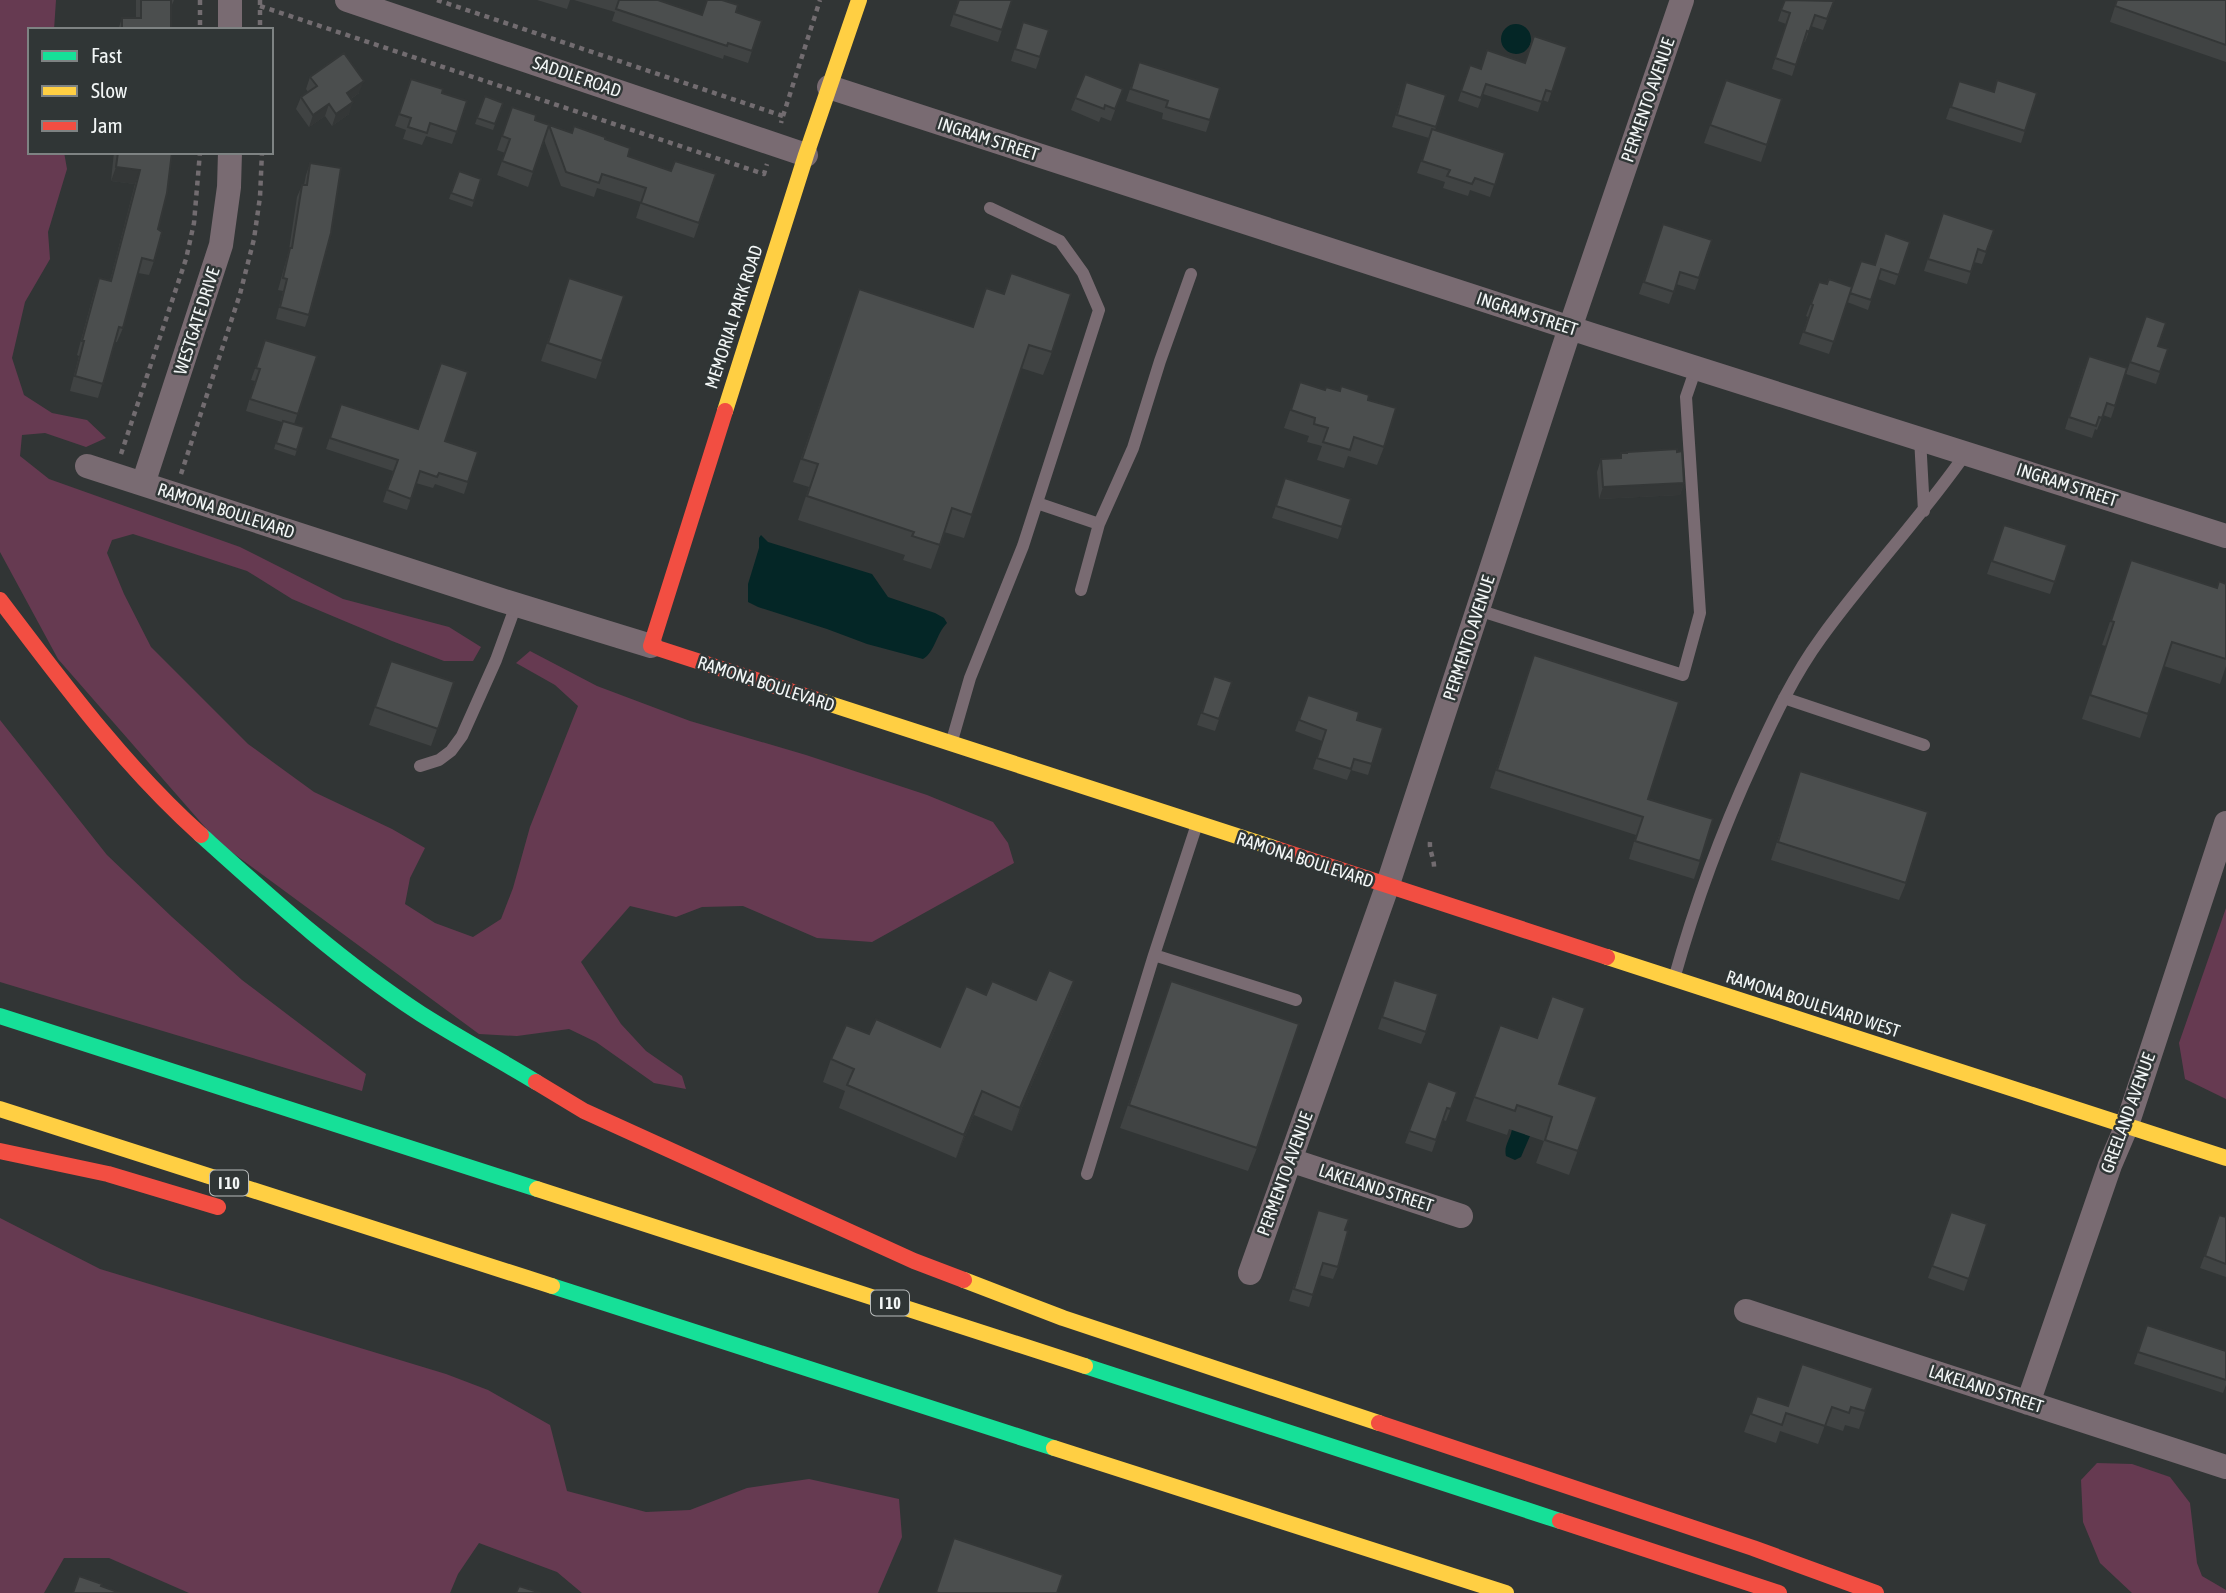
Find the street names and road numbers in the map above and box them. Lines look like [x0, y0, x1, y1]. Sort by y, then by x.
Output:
street label: PERMENTO AVENUE [1616, 35, 1679, 165]
street label: SADDLE ROAD [530, 52, 624, 101]
street label: INGRAM STREET [935, 112, 1041, 165]
street label: MEMORIAL PARK ROAD [700, 242, 767, 391]
street label: WESTGATE DRIVE [169, 264, 224, 377]
street label: INGRAM STREET [1474, 287, 1580, 340]
street label: INGRAM STREET [2014, 458, 2120, 511]
street label: RAMONA BOULEVARD [155, 478, 297, 543]
street label: PERMENTO AVENUE [1438, 572, 1499, 703]
street label: RAMONA BOULEVARD [695, 651, 837, 716]
street label: RAMONA BOULEVARD [1234, 827, 1376, 892]
street label: RAMONA BOULEVARD WEST [1724, 965, 1903, 1042]
street label: GREELAND AVENUE [2096, 1049, 2159, 1176]
street label: PERMENTO AVENUE [1252, 1109, 1317, 1239]
street label: LAKELAND STREET [1316, 1159, 1436, 1216]
road number: I 10 [210, 1170, 248, 1196]
road number: I 10 [871, 1290, 909, 1316]
street label: LAKELAND STREET [1926, 1360, 2046, 1417]

